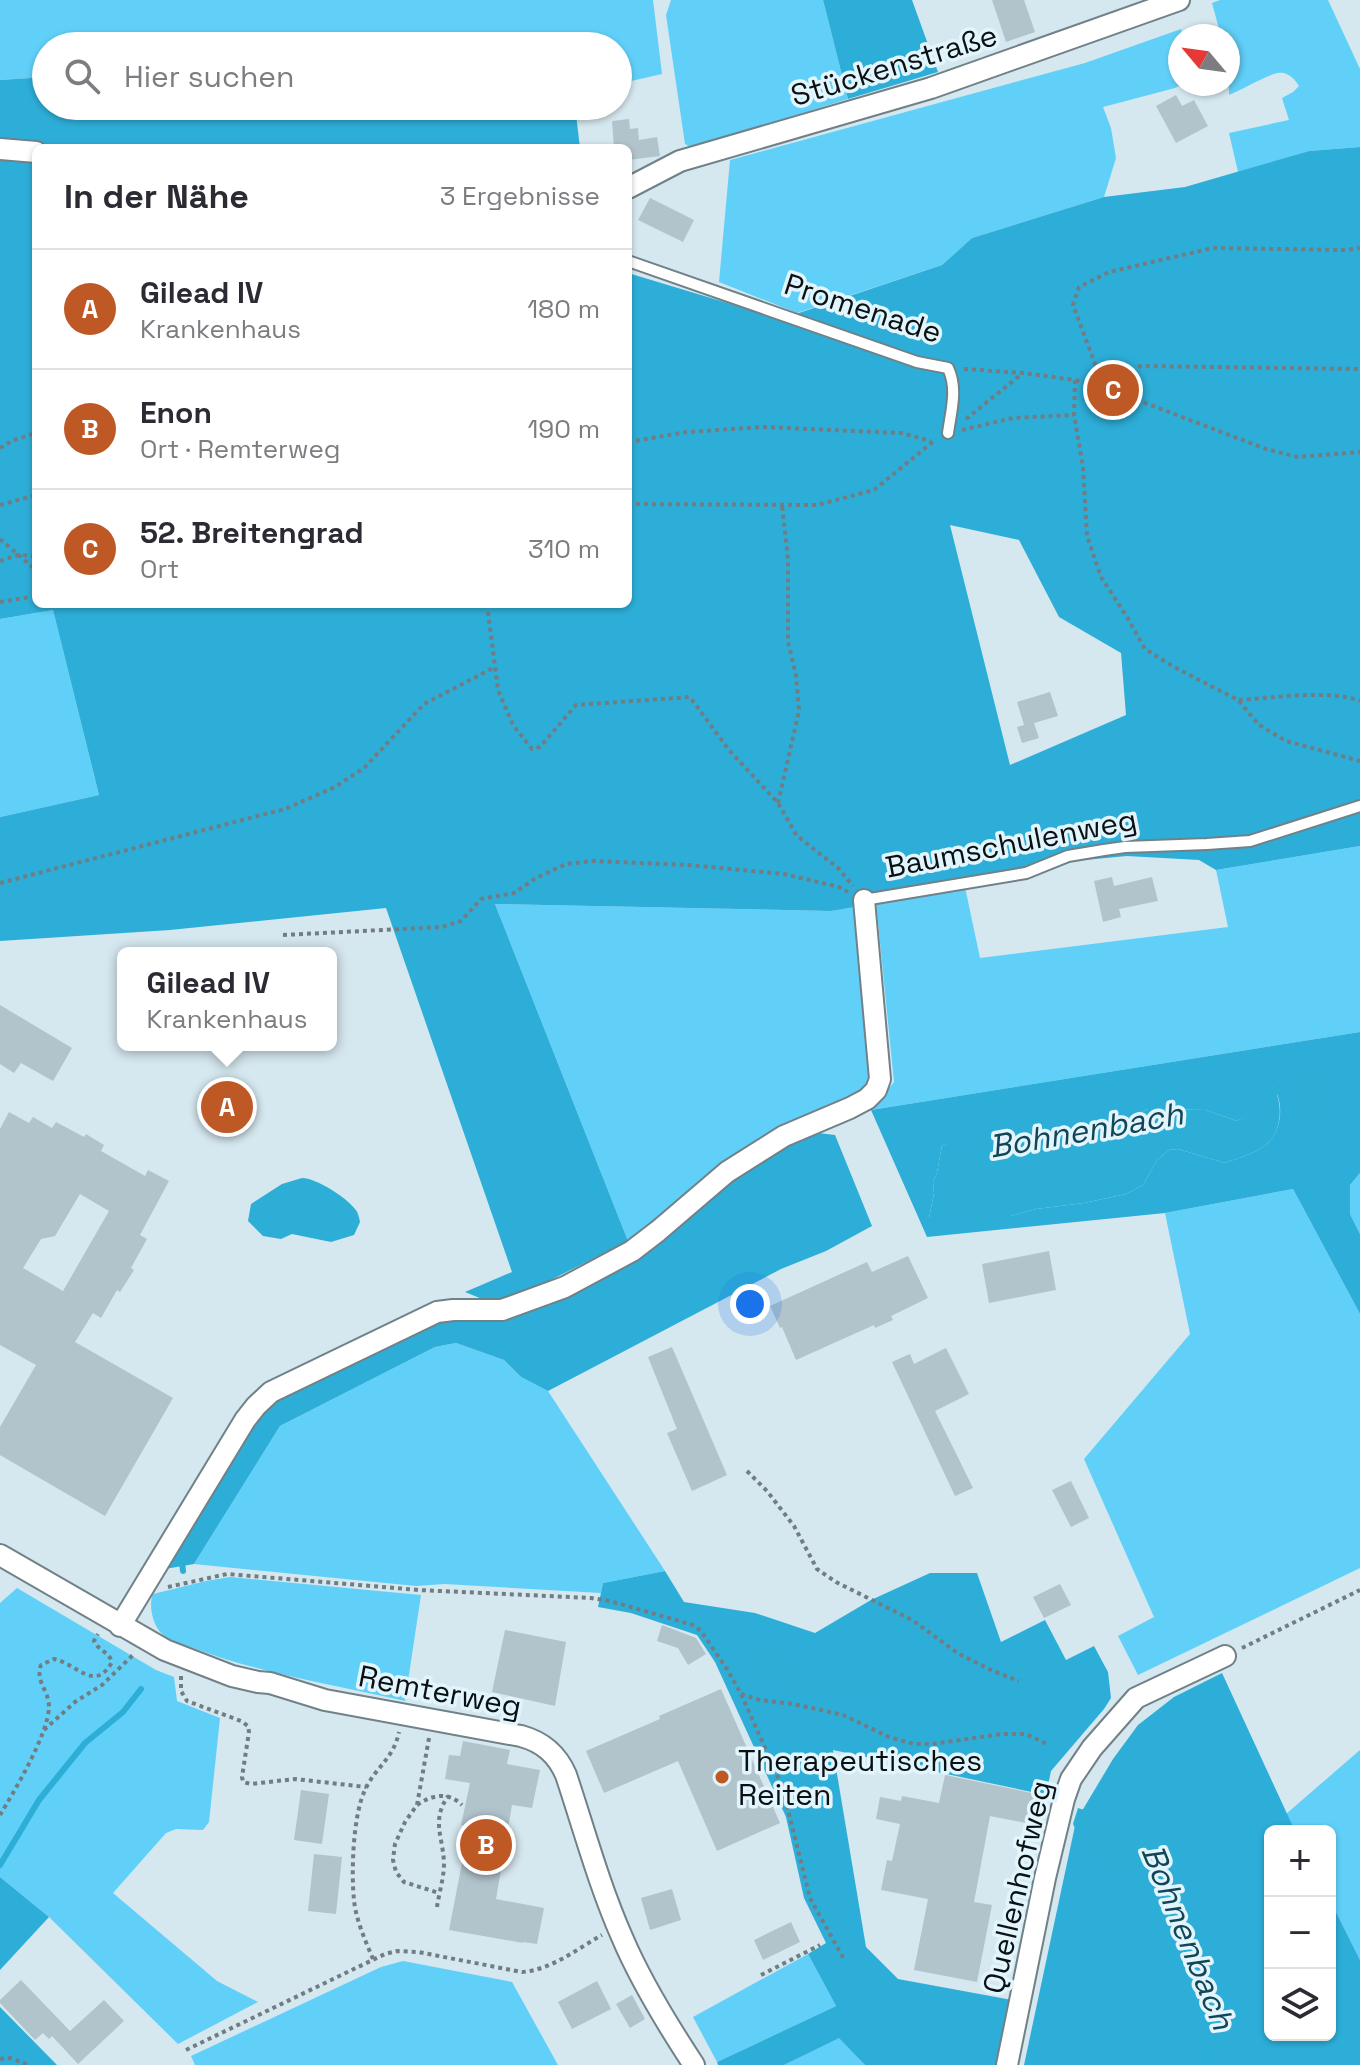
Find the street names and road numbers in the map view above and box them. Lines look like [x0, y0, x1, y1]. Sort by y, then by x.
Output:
street label: Stückenstraße [786, 15, 1002, 115]
street label: Promenade [779, 264, 947, 352]
street label: Baumschulenweg [882, 800, 1140, 886]
street label: Remterweg [355, 1656, 525, 1726]
street label: Quellenhofweg [974, 1777, 1060, 1997]

